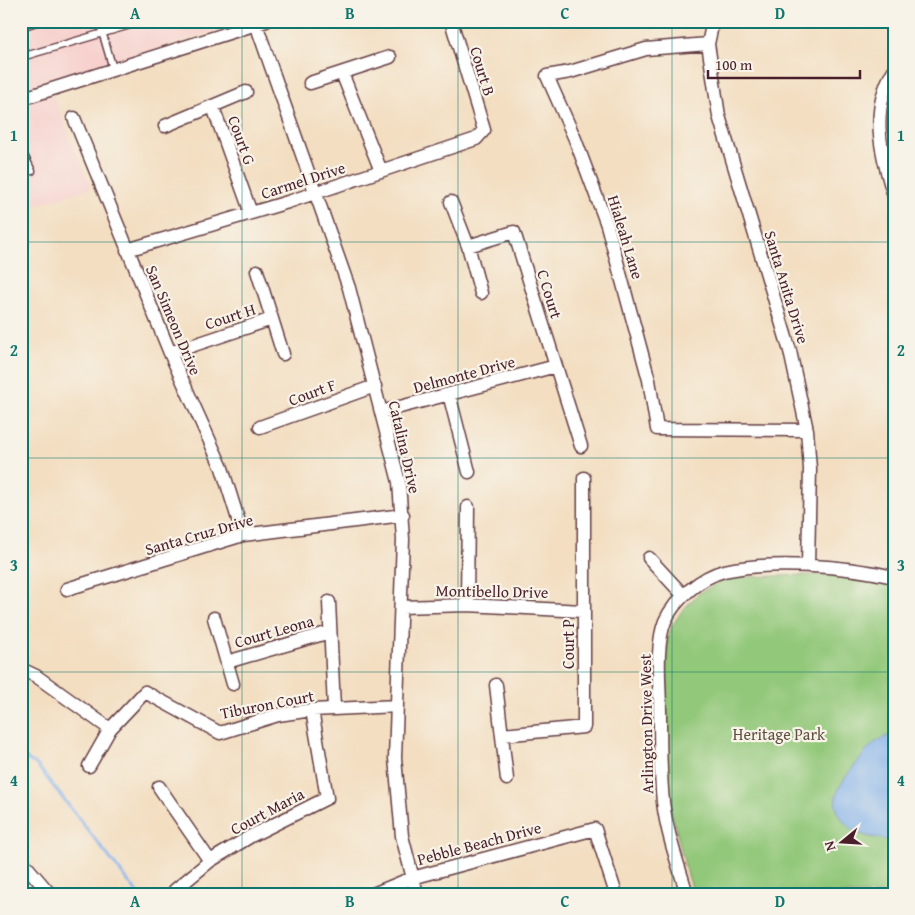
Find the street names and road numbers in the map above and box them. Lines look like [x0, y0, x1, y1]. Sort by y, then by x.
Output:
street label: Court B [464, 43, 502, 99]
street label: Court G [222, 112, 262, 168]
street label: Carmel Drive [258, 155, 348, 205]
street label: Hialeah Lane [602, 192, 650, 282]
street label: Santa Anita Drive [758, 228, 816, 346]
street label: San Simeon Drive [140, 261, 208, 379]
street label: C Court [531, 267, 569, 322]
street label: Court H [202, 296, 259, 335]
street label: Delmonte Drive [410, 349, 518, 399]
street label: Court F [285, 372, 339, 412]
street label: Catalina Drive [383, 398, 427, 496]
street label: Santa Cruz Drive [142, 507, 256, 561]
street label: Montibello Drive [435, 578, 549, 604]
street label: Court Leona [232, 608, 317, 654]
street label: Court P [556, 619, 580, 669]
street label: Arlington Drive West [633, 653, 659, 794]
street label: Tiburon Court [218, 683, 316, 725]
street label: Court Maria [226, 781, 309, 841]
street label: Pebble Beach Drive [414, 815, 544, 871]

